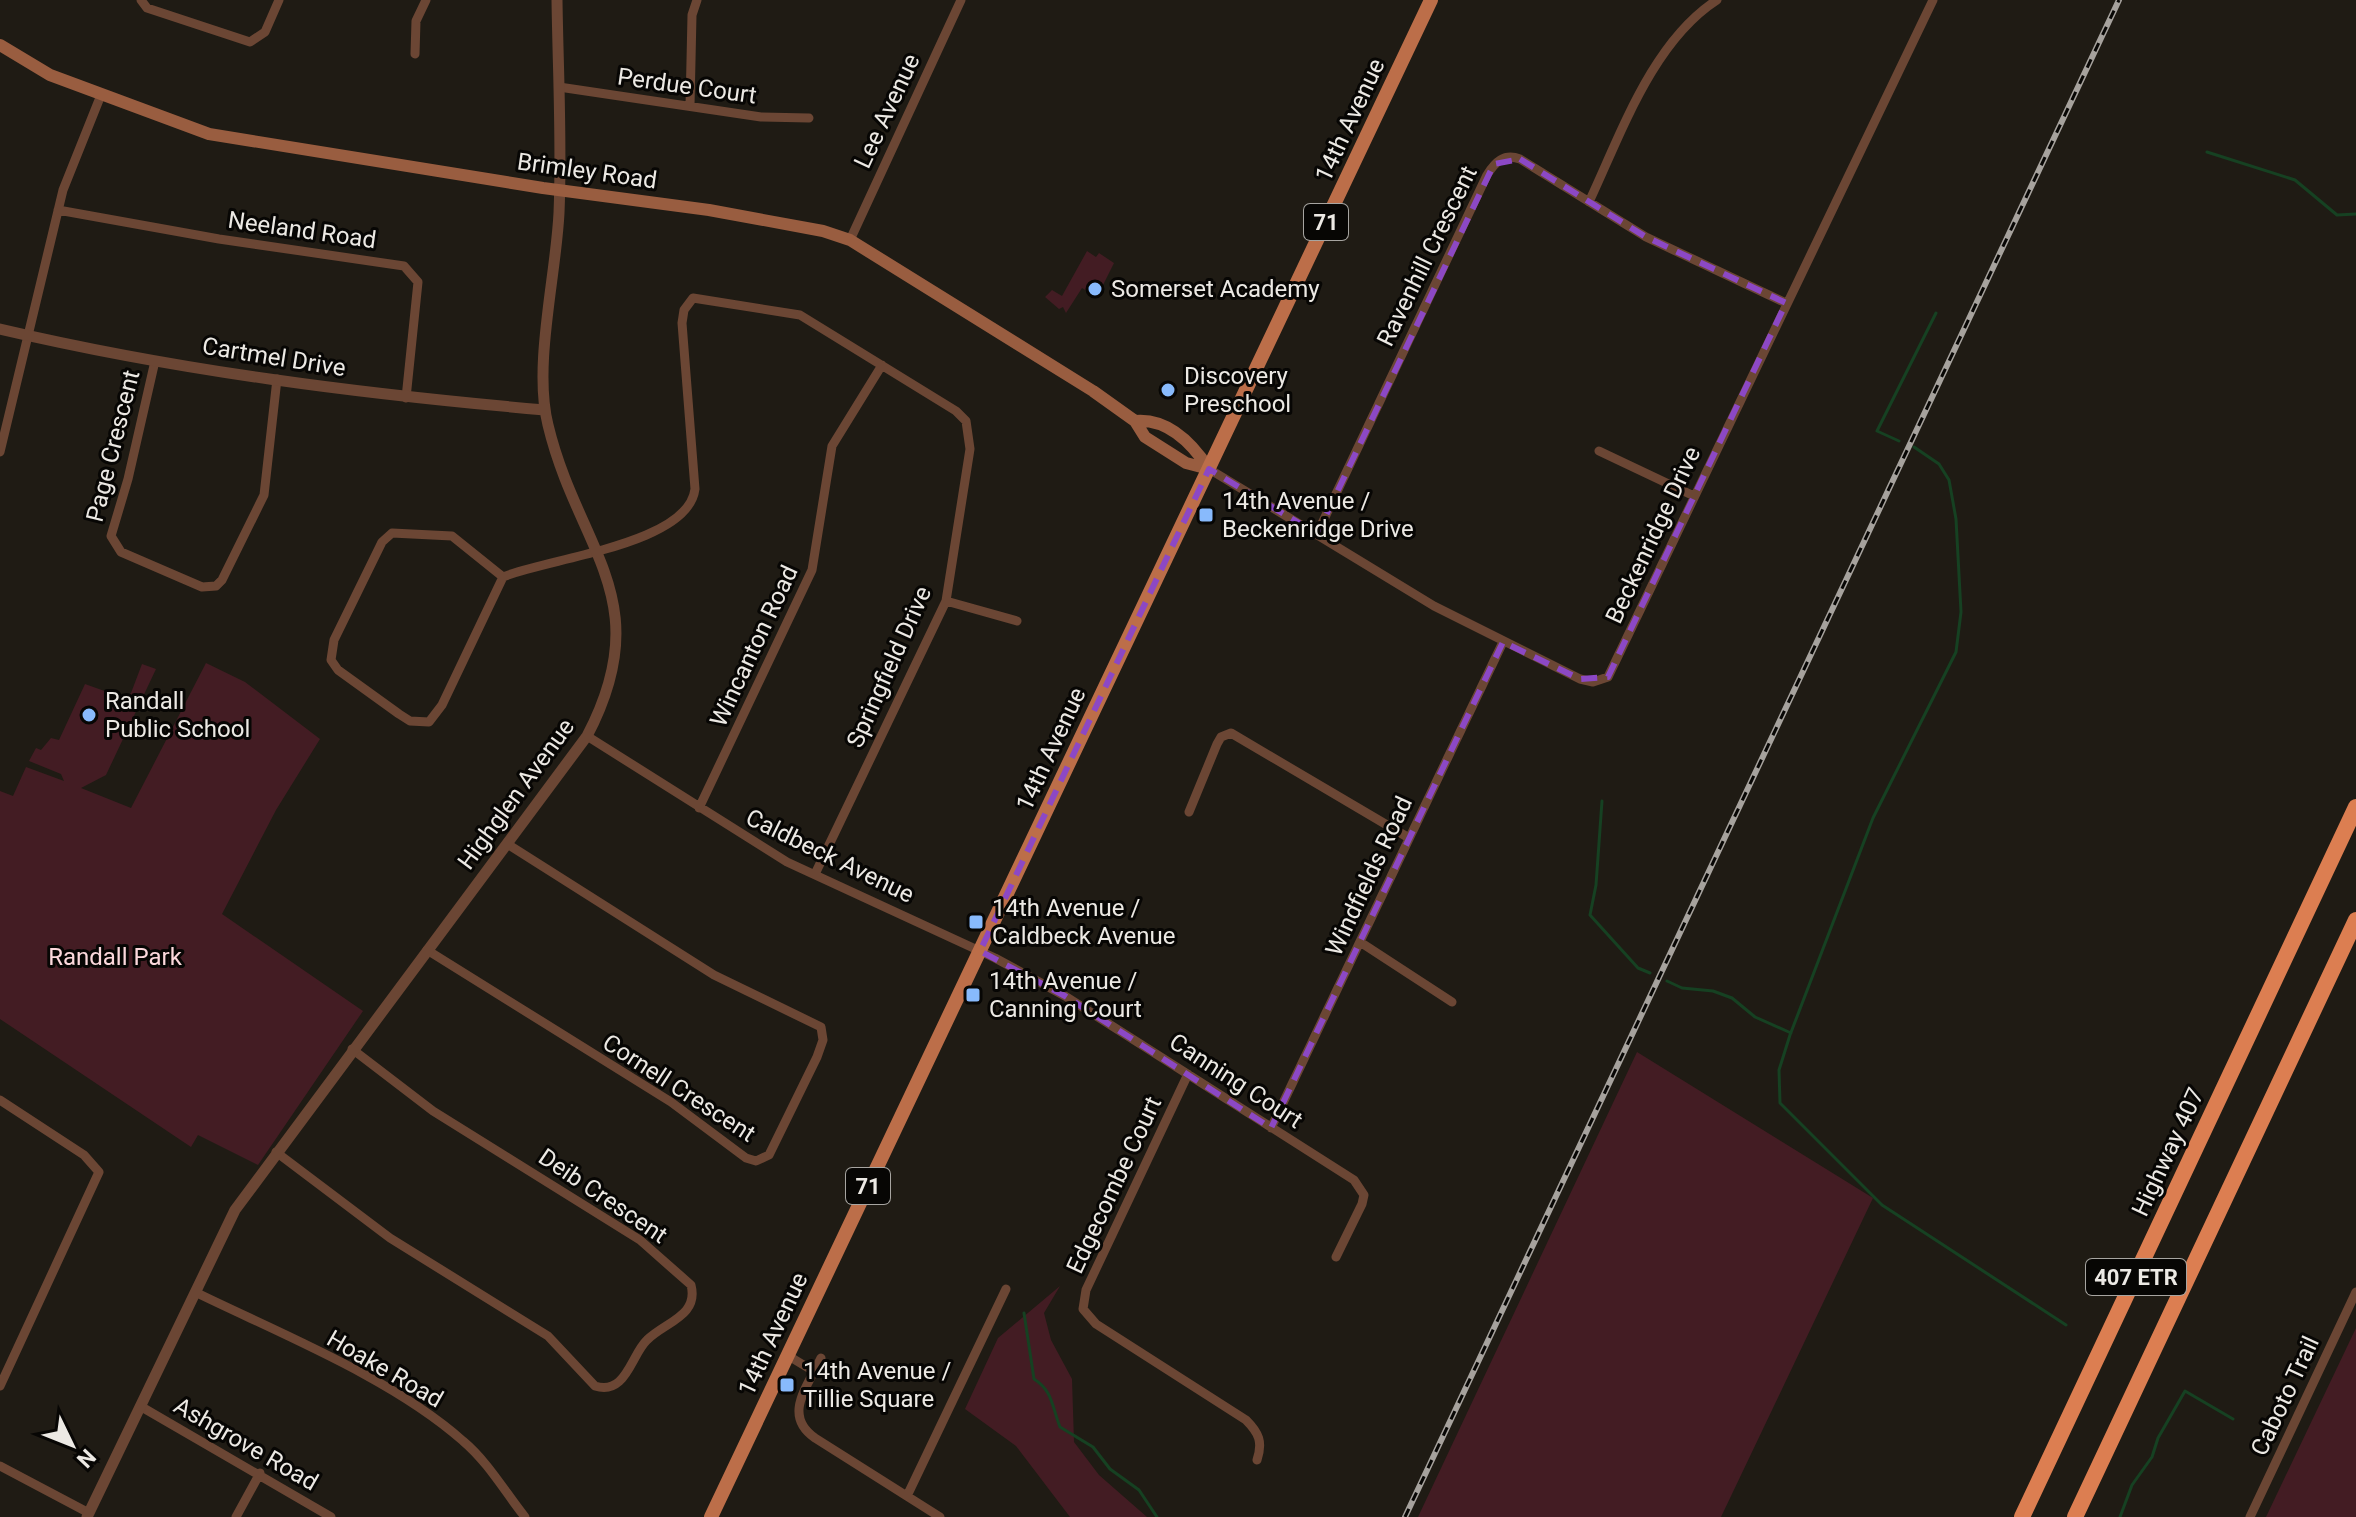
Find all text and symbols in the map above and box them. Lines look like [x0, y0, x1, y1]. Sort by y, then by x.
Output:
street label: Lee Avenue [848, 49, 926, 173]
street label: 14th Avenue [1309, 54, 1391, 186]
street label: Perdue Court [616, 62, 758, 110]
street label: Brimley Road [515, 147, 659, 195]
street label: Ravenhill Crescent [1371, 161, 1483, 351]
road number: 71 [1304, 204, 1348, 240]
street label: Neeland Road [226, 206, 378, 254]
place label: Somerset Academy [1111, 275, 1320, 303]
marker: Somerset Academy [1086, 280, 1104, 298]
street label: Cartmel Drive [200, 332, 348, 382]
place label: Discovery Preschool [1184, 362, 1291, 418]
street label: Page Crescent [81, 367, 145, 525]
marker: Discovery Preschool [1159, 381, 1177, 399]
street label: Beckenridge Drive [1600, 442, 1706, 628]
place label: 14th Avenue / Beckenridge Drive [1222, 487, 1414, 543]
marker: 14th Avenue / Beckenridge Drive [1197, 506, 1215, 524]
street label: Wincanton Road [704, 561, 804, 731]
street label: Springfield Drive [841, 582, 937, 752]
street label: 14th Avenue [1010, 683, 1092, 815]
place label: Randall Public School [105, 687, 250, 743]
marker: Randall Public School [80, 706, 98, 724]
street label: Highglen Avenue [452, 713, 580, 875]
street label: Windfields Road [1320, 792, 1418, 960]
street label: Caldbeck Avenue [741, 803, 919, 909]
place label: 14th Avenue / Caldbeck Avenue [992, 894, 1175, 950]
marker: 14th Avenue / Caldbeck Avenue [967, 913, 985, 931]
park label: Randall Park [48, 943, 183, 971]
place label: 14th Avenue / Canning Court [989, 967, 1142, 1023]
marker: 14th Avenue / Canning Court [964, 986, 982, 1004]
street label: Cornell Crescent [598, 1028, 761, 1148]
street label: Canning Court [1164, 1028, 1308, 1134]
street label: Highway 407 [2126, 1083, 2210, 1221]
street label: Edgecombe Court [1061, 1092, 1167, 1278]
street label: Deib Crescent [533, 1143, 673, 1249]
road number: 71 [846, 1168, 890, 1204]
road number: 407 ETR [2086, 1259, 2186, 1295]
street label: 14th Avenue [732, 1268, 814, 1400]
street label: Hoake Road [322, 1324, 448, 1414]
street label: Caboto Trail [2245, 1332, 2325, 1460]
place label: 14th Avenue / Tillie Square [803, 1357, 951, 1413]
marker: 14th Avenue / Tillie Square [778, 1376, 796, 1394]
street label: Ashgrove Road [169, 1392, 323, 1496]
north arrow [32, 1405, 112, 1485]
text: N [72, 1444, 101, 1473]

